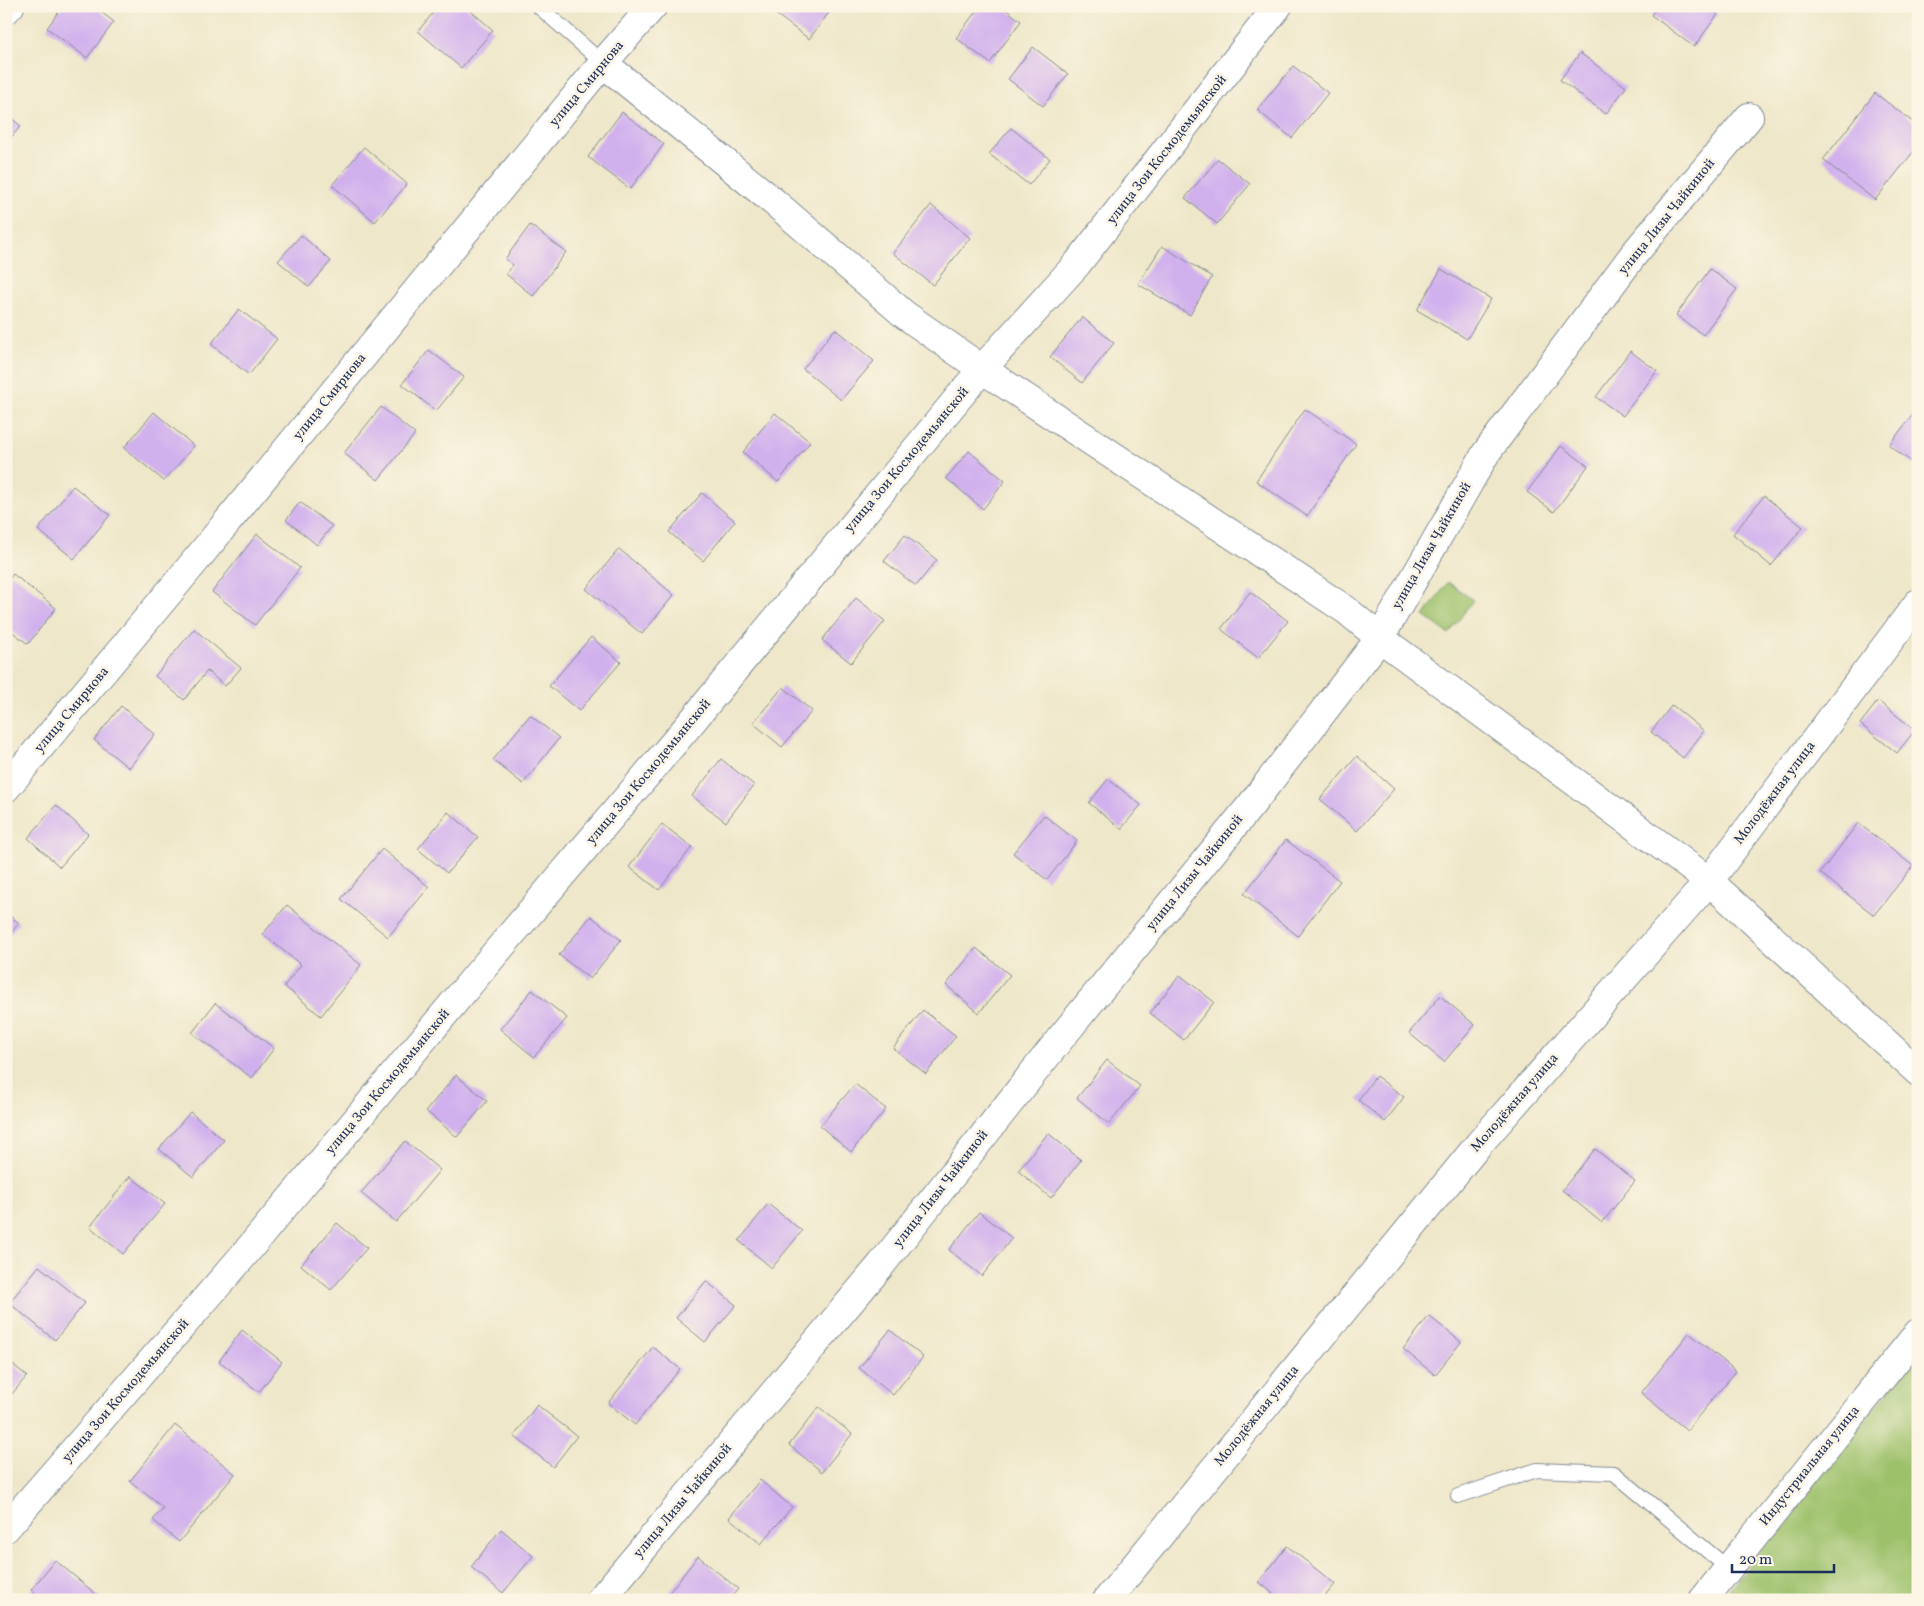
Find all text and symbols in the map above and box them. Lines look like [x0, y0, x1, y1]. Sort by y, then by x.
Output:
street label: улица Смирнова [545, 37, 629, 131]
street label: улица Зои Космодемьянской [1103, 71, 1232, 229]
street label: улица Лизы Чайкиной [1614, 155, 1720, 279]
street label: улица Смирнова [289, 349, 371, 445]
street label: улица Зои Космодемьянской [840, 383, 974, 537]
street label: улица Лизы Чайкиной [1388, 478, 1477, 613]
street label: улица Смирнова [30, 663, 114, 757]
street label: улица Зои Космодемьянской [582, 695, 716, 849]
street label: Молодёжная улица [1730, 737, 1820, 849]
street label: улица Лизы Чайкиной [1142, 811, 1248, 935]
street label: улица Зои Космодемьянской [321, 1005, 455, 1159]
street label: Молодёжная улица [1467, 1050, 1563, 1156]
street label: улица Лизы Чайкиной [889, 1126, 993, 1252]
street label: улица Зои Космодемьянской [58, 1315, 194, 1467]
street label: Молодёжная улица [1210, 1361, 1304, 1471]
street label: Индустриальная улица [1756, 1402, 1865, 1530]
street label: улица Лизы Чайкиной [629, 1439, 737, 1562]
scale bar [1732, 1541, 1834, 1573]
text: 20 m [1739, 1550, 1772, 1571]

